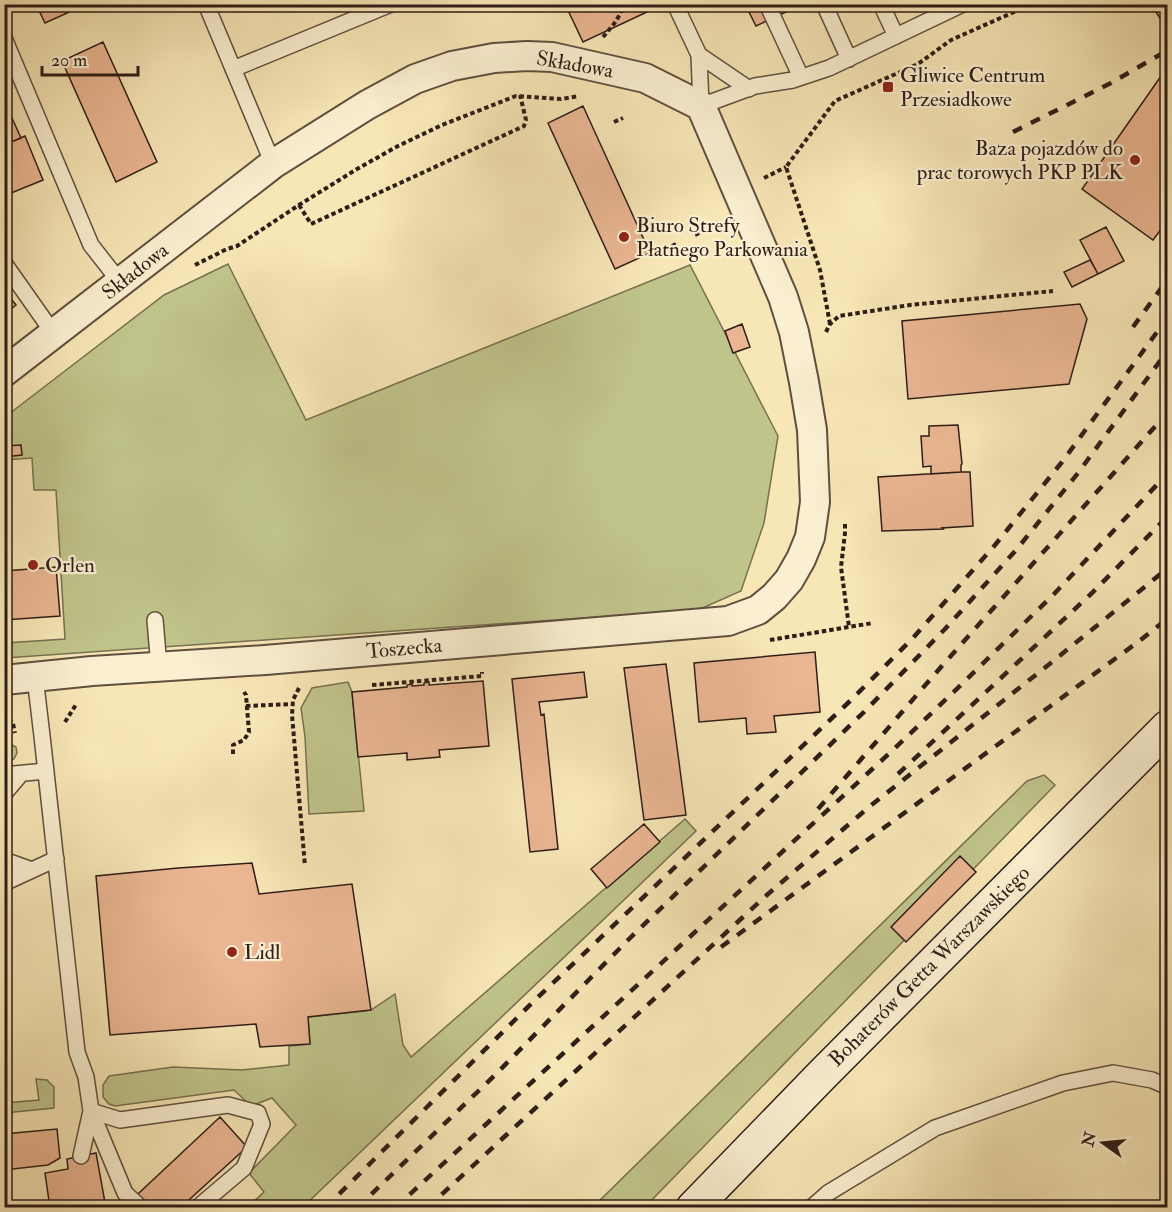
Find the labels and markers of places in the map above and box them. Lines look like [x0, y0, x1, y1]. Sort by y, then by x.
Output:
place label: Gliwice Centrum Przesiadkowe [900, 62, 1045, 113]
marker: Gliwice Centrum Przesiadkowe [881, 80, 895, 94]
place label: Baza pojazdów do prac torowych PKP PLK [916, 135, 1123, 186]
marker: Baza pojazdów do prac torowych PKP PLK [1128, 153, 1142, 167]
place label: Biuro Strefy Płatnego Parkowania [636, 212, 808, 263]
marker: Biuro Strefy Płatnego Parkowania [617, 230, 631, 244]
place label: Orlen [45, 552, 95, 579]
marker: Orlen [26, 558, 40, 572]
place label: Lidl [244, 939, 281, 966]
marker: Lidl [225, 945, 239, 959]

